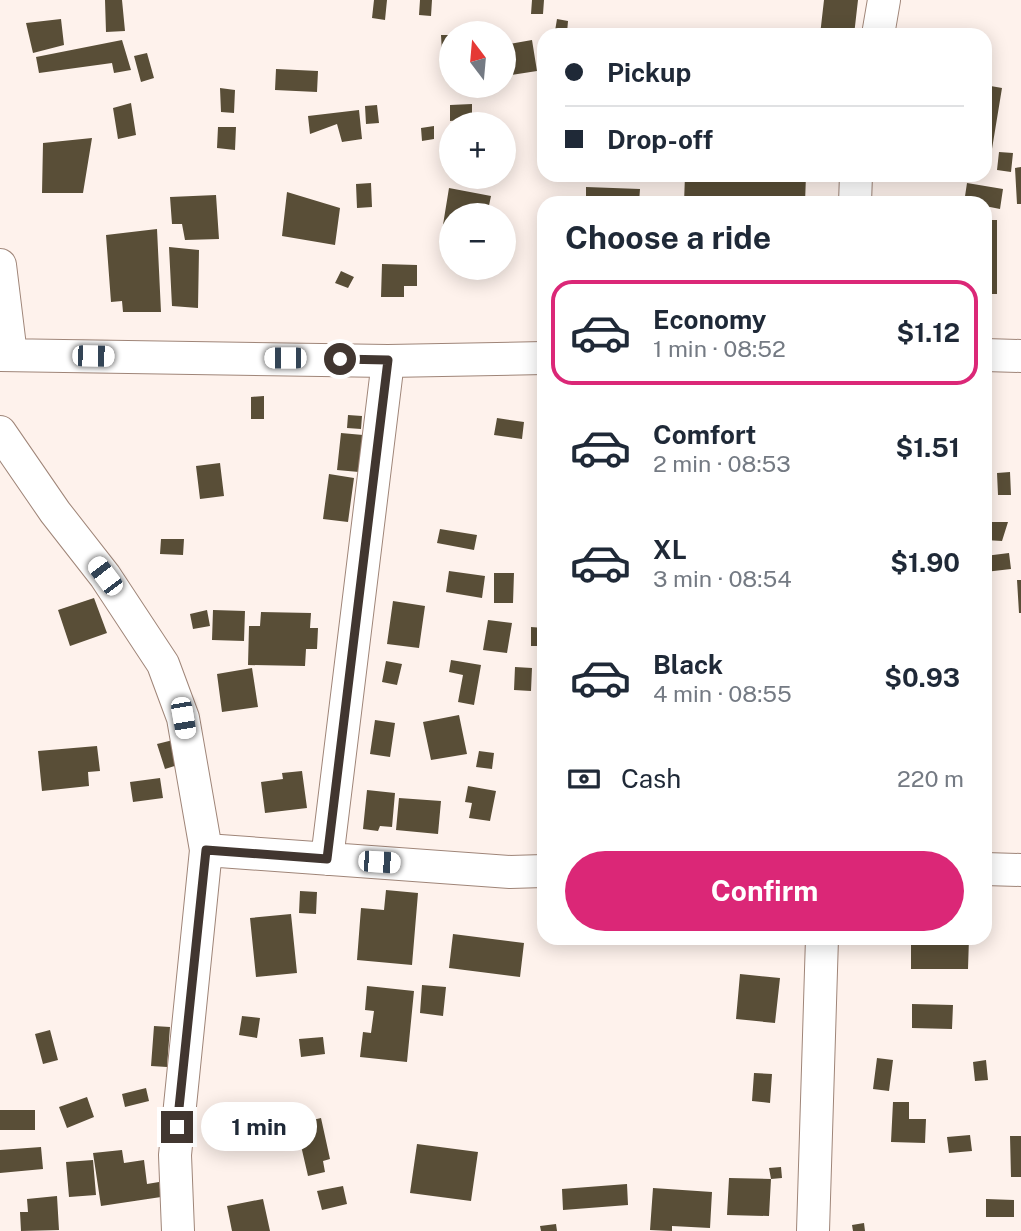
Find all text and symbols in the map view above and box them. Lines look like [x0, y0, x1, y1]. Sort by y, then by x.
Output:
north arrow [439, 21, 516, 98]
map controls [439, 21, 516, 280]
text: Pickup [607, 57, 691, 88]
button: + [439, 112, 516, 189]
text: Drop-off [607, 124, 713, 155]
button: − [439, 203, 516, 280]
text: Choose a ride [565, 219, 771, 256]
icon: car [569, 301, 632, 364]
text: Economy [653, 304, 766, 335]
text: $1.12 [897, 317, 960, 348]
text: 1 min · 08:52 [653, 335, 786, 362]
route start [324, 343, 356, 375]
car [72, 345, 115, 367]
car [265, 348, 307, 369]
icon: car [569, 416, 632, 479]
text: Comfort [653, 419, 756, 450]
text: $1.51 [895, 432, 960, 463]
text: 2 min · 08:53 [653, 450, 791, 477]
icon: car [569, 531, 632, 594]
text: XL [653, 534, 687, 565]
text: $1.90 [890, 547, 960, 578]
car [84, 553, 127, 599]
text: 3 min · 08:54 [653, 565, 792, 592]
icon: car [569, 646, 632, 709]
text: Black [653, 649, 723, 680]
text: $0.93 [884, 662, 960, 693]
text: 4 min · 08:55 [653, 680, 792, 707]
car [170, 695, 197, 741]
icon: cash [565, 760, 603, 798]
text: Cash [621, 763, 681, 794]
text: 220 m [897, 765, 964, 792]
car [358, 850, 401, 874]
button: Confirm [565, 851, 964, 931]
callout: 1 min [202, 1102, 317, 1152]
route end [161, 1111, 193, 1143]
text: 1 min [231, 1113, 287, 1140]

